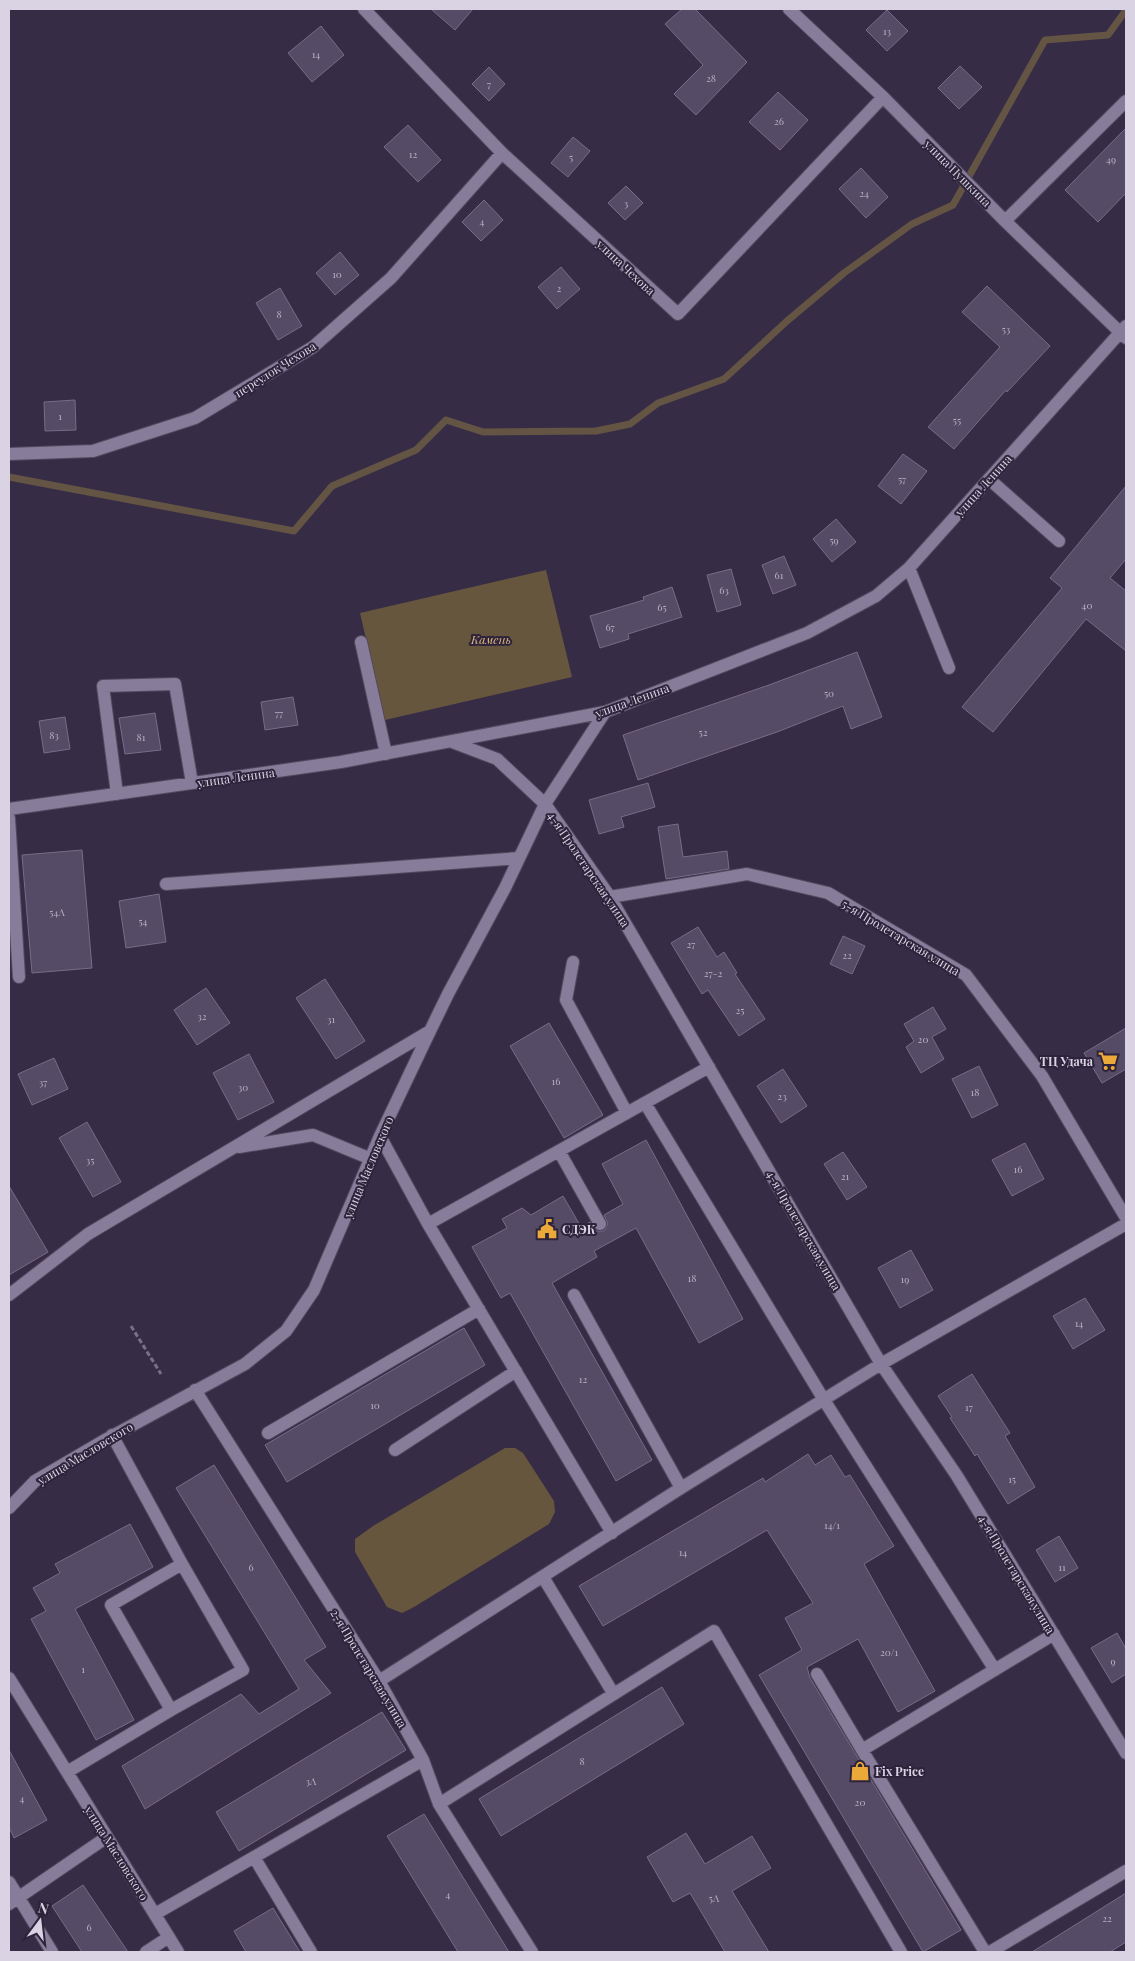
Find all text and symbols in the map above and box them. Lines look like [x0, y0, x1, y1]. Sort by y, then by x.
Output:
house number: 13 [883, 24, 892, 38]
house number: 14 [312, 47, 320, 61]
house number: 28 [706, 71, 716, 85]
house number: 7 [487, 77, 491, 91]
house number: 26 [774, 114, 784, 128]
street label: улица Пушкина [920, 135, 995, 210]
house number: 12 [409, 147, 417, 161]
house number: 5 [569, 150, 573, 164]
house number: 49 [1106, 152, 1116, 166]
house number: 24 [859, 186, 869, 200]
house number: 3 [624, 196, 629, 210]
house number: 4 [480, 214, 485, 228]
street label: улица Чехова [593, 235, 659, 298]
house number: 10 [332, 267, 342, 281]
house number: 2 [557, 281, 562, 295]
house number: 8 [276, 307, 282, 321]
house number: 53 [1002, 322, 1011, 336]
street label: переулок Чехова [231, 338, 319, 400]
house number: 1 [58, 409, 62, 423]
house number: 55 [953, 413, 961, 427]
street label: улица Ленина [950, 451, 1015, 520]
house number: 57 [898, 472, 906, 486]
house number: 59 [829, 533, 839, 547]
house number: 61 [775, 568, 784, 582]
house number: 63 [719, 583, 729, 597]
house number: 40 [1082, 598, 1092, 612]
house number: 65 [657, 600, 667, 614]
house number: 67 [605, 620, 615, 634]
park label: Камень [470, 631, 511, 647]
street label: улица Ленина [592, 679, 671, 721]
house number: 50 [824, 686, 834, 700]
house number: 77 [275, 706, 283, 720]
house number: 52 [699, 725, 708, 739]
house number: 83 [49, 728, 59, 742]
house number: 81 [137, 730, 146, 744]
street label: улица Ленина [195, 764, 276, 790]
street label: 4-я Пролетарская улица [544, 808, 634, 930]
street label: 5-я Пролетарская улица [839, 895, 963, 979]
house number: 54А [49, 905, 65, 919]
house number: 54 [138, 914, 148, 928]
house number: 27 [687, 937, 695, 951]
house number: 22 [842, 948, 852, 962]
house number: 27-2 [704, 966, 722, 980]
house number: 25 [736, 1003, 744, 1017]
house number: 32 [197, 1009, 207, 1023]
house number: 31 [327, 1012, 335, 1026]
house number: 20 [918, 1032, 928, 1046]
supermarket icon: ТЦ Удача [1097, 1050, 1119, 1072]
place label: ТЦ Удача [1040, 1053, 1094, 1069]
house number: 16 [552, 1074, 560, 1088]
house number: 37 [39, 1075, 47, 1089]
house number: 30 [238, 1080, 248, 1094]
house number: 18 [971, 1085, 979, 1099]
house number: 23 [777, 1089, 787, 1103]
street label: улица Масловского [339, 1114, 397, 1221]
house number: 35 [86, 1153, 94, 1167]
house number: 16 [1014, 1162, 1022, 1176]
street label: 4-я Пролетарская улица [763, 1167, 845, 1293]
house number: 21 [841, 1169, 850, 1183]
public building icon: СДЭК [536, 1218, 558, 1240]
place label: СДЭК [562, 1221, 596, 1237]
house number: 18 [688, 1271, 696, 1285]
house number: 19 [901, 1272, 909, 1286]
house number: 14 [1075, 1316, 1083, 1330]
house number: 12 [579, 1372, 587, 1386]
house number: 10 [370, 1398, 380, 1412]
house number: 17 [965, 1400, 973, 1414]
street label: улица Масловского [34, 1418, 136, 1488]
house number: 15 [1008, 1472, 1016, 1486]
street label: 4-я Пролетарская улица [975, 1512, 1059, 1636]
house number: 14/1 [824, 1518, 840, 1532]
house number: 14 [679, 1545, 687, 1559]
house number: 6 [248, 1560, 254, 1574]
house number: 11 [1058, 1560, 1066, 1574]
street label: 2-я Пролетарская улица [327, 1606, 411, 1730]
house number: 20/1 [880, 1645, 898, 1659]
house number: 9 [1110, 1654, 1116, 1668]
house number: 1 [81, 1662, 85, 1676]
house number: 8 [579, 1754, 585, 1768]
shop icon: Fix Price [849, 1760, 871, 1782]
place label: Fix Price [875, 1763, 924, 1779]
house number: 3А [306, 1774, 317, 1788]
house number: 4 [20, 1791, 25, 1805]
house number: 20 [855, 1795, 865, 1809]
street label: улица Масловского [81, 1802, 153, 1904]
house number: 4 [446, 1887, 451, 1901]
house number: 5А [709, 1891, 720, 1905]
north arrow [15, 1896, 65, 1946]
text: N [36, 1897, 51, 1918]
house number: 22 [1102, 1911, 1112, 1925]
house number: 6 [86, 1920, 92, 1934]

